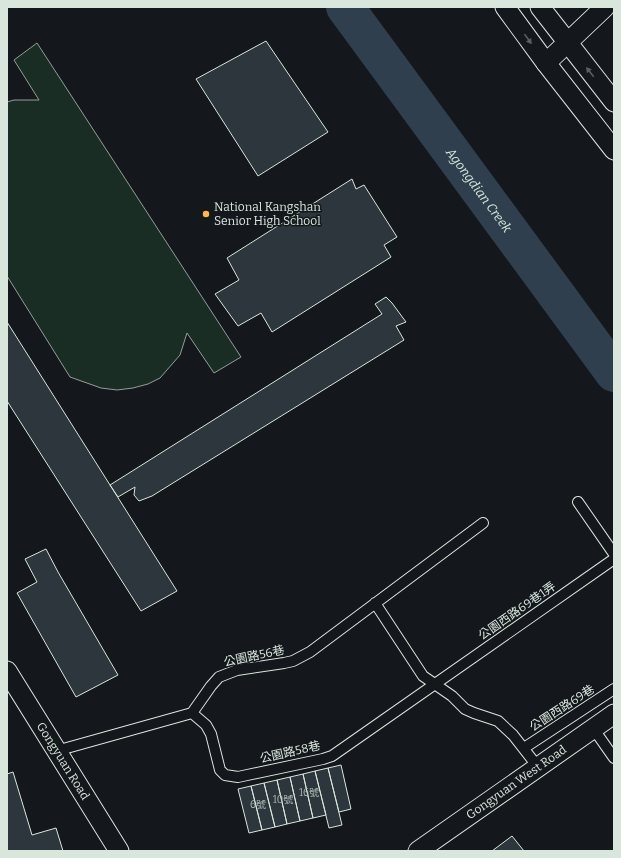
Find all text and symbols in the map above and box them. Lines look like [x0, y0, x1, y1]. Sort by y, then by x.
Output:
one-way arrow [524, 33, 532, 44]
one-way arrow [585, 66, 594, 77]
water label: Agongdian Creek [443, 144, 515, 236]
place label: National Kangshan Senior High School [214, 200, 321, 228]
marker: National Kangshan Senior High School [201, 209, 211, 219]
street label: 公園西路69巷1弄 [476, 579, 558, 643]
street label: 公園路56巷 [222, 643, 286, 669]
street label: 公園西路69巷 [527, 682, 597, 734]
street label: Gongyuan Road [34, 720, 92, 802]
street label: 公園路58巷 [258, 738, 322, 766]
street label: Gongyuan West Road [464, 742, 569, 822]
house number: 16號 [299, 787, 319, 799]
house number: 10號 [273, 794, 293, 806]
house number: 6號 [250, 799, 266, 811]

